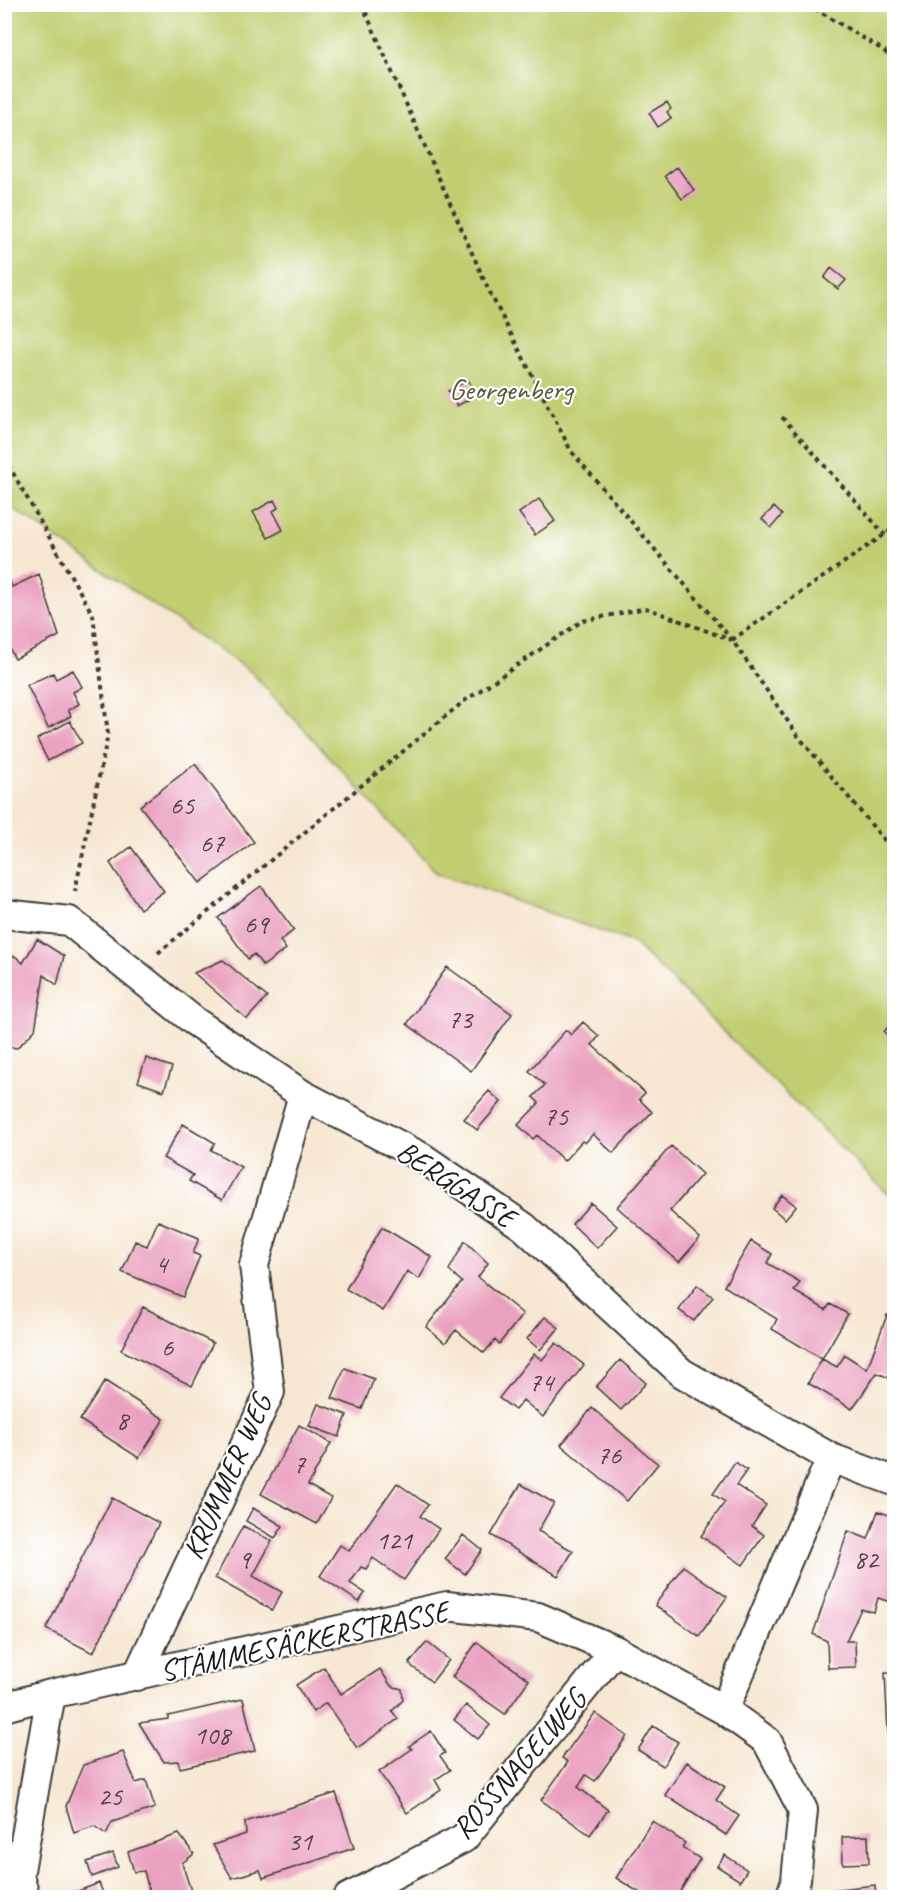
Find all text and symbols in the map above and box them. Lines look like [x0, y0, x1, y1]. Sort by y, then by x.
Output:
park label: Georgenberg [449, 370, 575, 408]
house number: 65 [170, 788, 196, 822]
house number: 67 [200, 826, 226, 860]
house number: 69 [244, 907, 270, 941]
house number: 73 [448, 1002, 474, 1036]
house number: 75 [544, 1099, 570, 1133]
street label: BERGGASSE [389, 1132, 525, 1238]
house number: 4 [155, 1247, 170, 1281]
house number: 6 [161, 1330, 174, 1364]
house number: 74 [529, 1365, 556, 1399]
street label: KRUMMER WEG [174, 1386, 282, 1565]
house number: 8 [116, 1403, 131, 1437]
house number: 76 [597, 1438, 622, 1472]
house number: 7 [293, 1447, 307, 1481]
house number: 121 [376, 1523, 414, 1557]
house number: 9 [238, 1542, 252, 1576]
house number: 82 [854, 1542, 880, 1576]
street label: STÄMMESÄCKERSTRASSE [157, 1591, 455, 1690]
street label: ROSSNAGELWEG [444, 1679, 596, 1847]
house number: 108 [194, 1718, 233, 1752]
house number: 25 [98, 1779, 124, 1813]
house number: 31 [288, 1824, 314, 1858]

